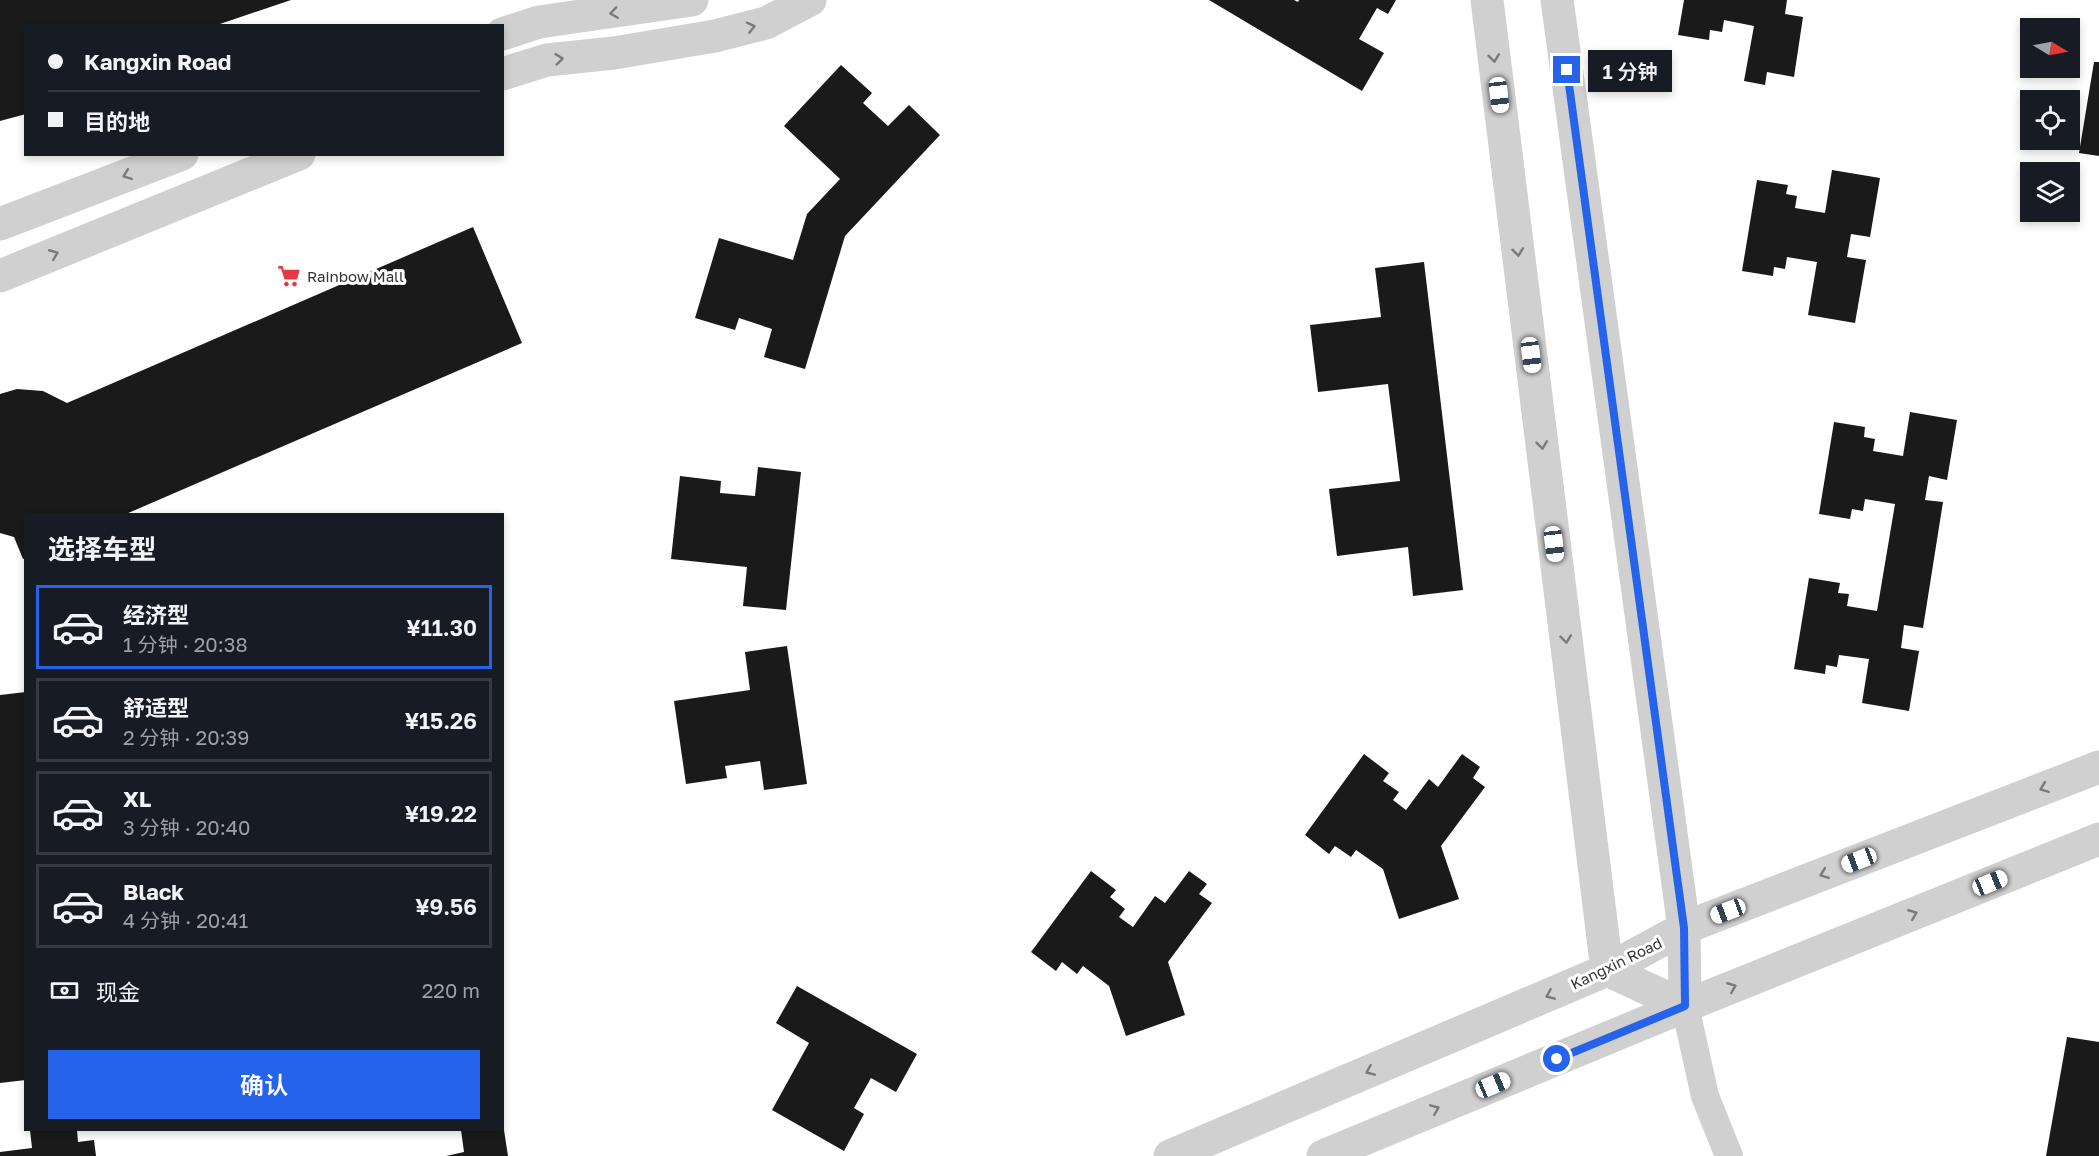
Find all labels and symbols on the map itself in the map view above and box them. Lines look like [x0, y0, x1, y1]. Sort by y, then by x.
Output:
one-way arrow [609, 6, 619, 18]
north arrow [2020, 18, 2080, 78]
one-way arrow [746, 21, 756, 34]
callout: 1 分钟 [1588, 49, 1672, 91]
one-way arrow [554, 53, 563, 66]
one-way arrow [1487, 53, 1500, 63]
route end [1553, 56, 1580, 83]
car [1488, 76, 1510, 114]
one-way arrow [123, 168, 133, 181]
one-way arrow [1511, 247, 1524, 256]
one-way arrow [48, 249, 59, 261]
supermarket icon: Rainbow Mall [276, 263, 302, 289]
place label: Rainbow Mall [307, 267, 404, 285]
car [1520, 336, 1542, 374]
one-way arrow [1535, 441, 1548, 450]
car [1543, 525, 1565, 563]
one-way arrow [1559, 634, 1572, 643]
one-way arrow [2040, 781, 2051, 793]
car [1839, 845, 1879, 875]
one-way arrow [1819, 866, 1829, 879]
car [1970, 868, 2010, 898]
car [1708, 896, 1748, 926]
one-way arrow [1906, 909, 1917, 921]
street label: Kangxin Road [1568, 933, 1664, 993]
one-way arrow [1726, 982, 1737, 994]
one-way arrow [1545, 987, 1556, 999]
route start [1543, 1045, 1570, 1072]
one-way arrow [1365, 1064, 1376, 1076]
car [1473, 1070, 1513, 1100]
one-way arrow [1429, 1104, 1440, 1116]

